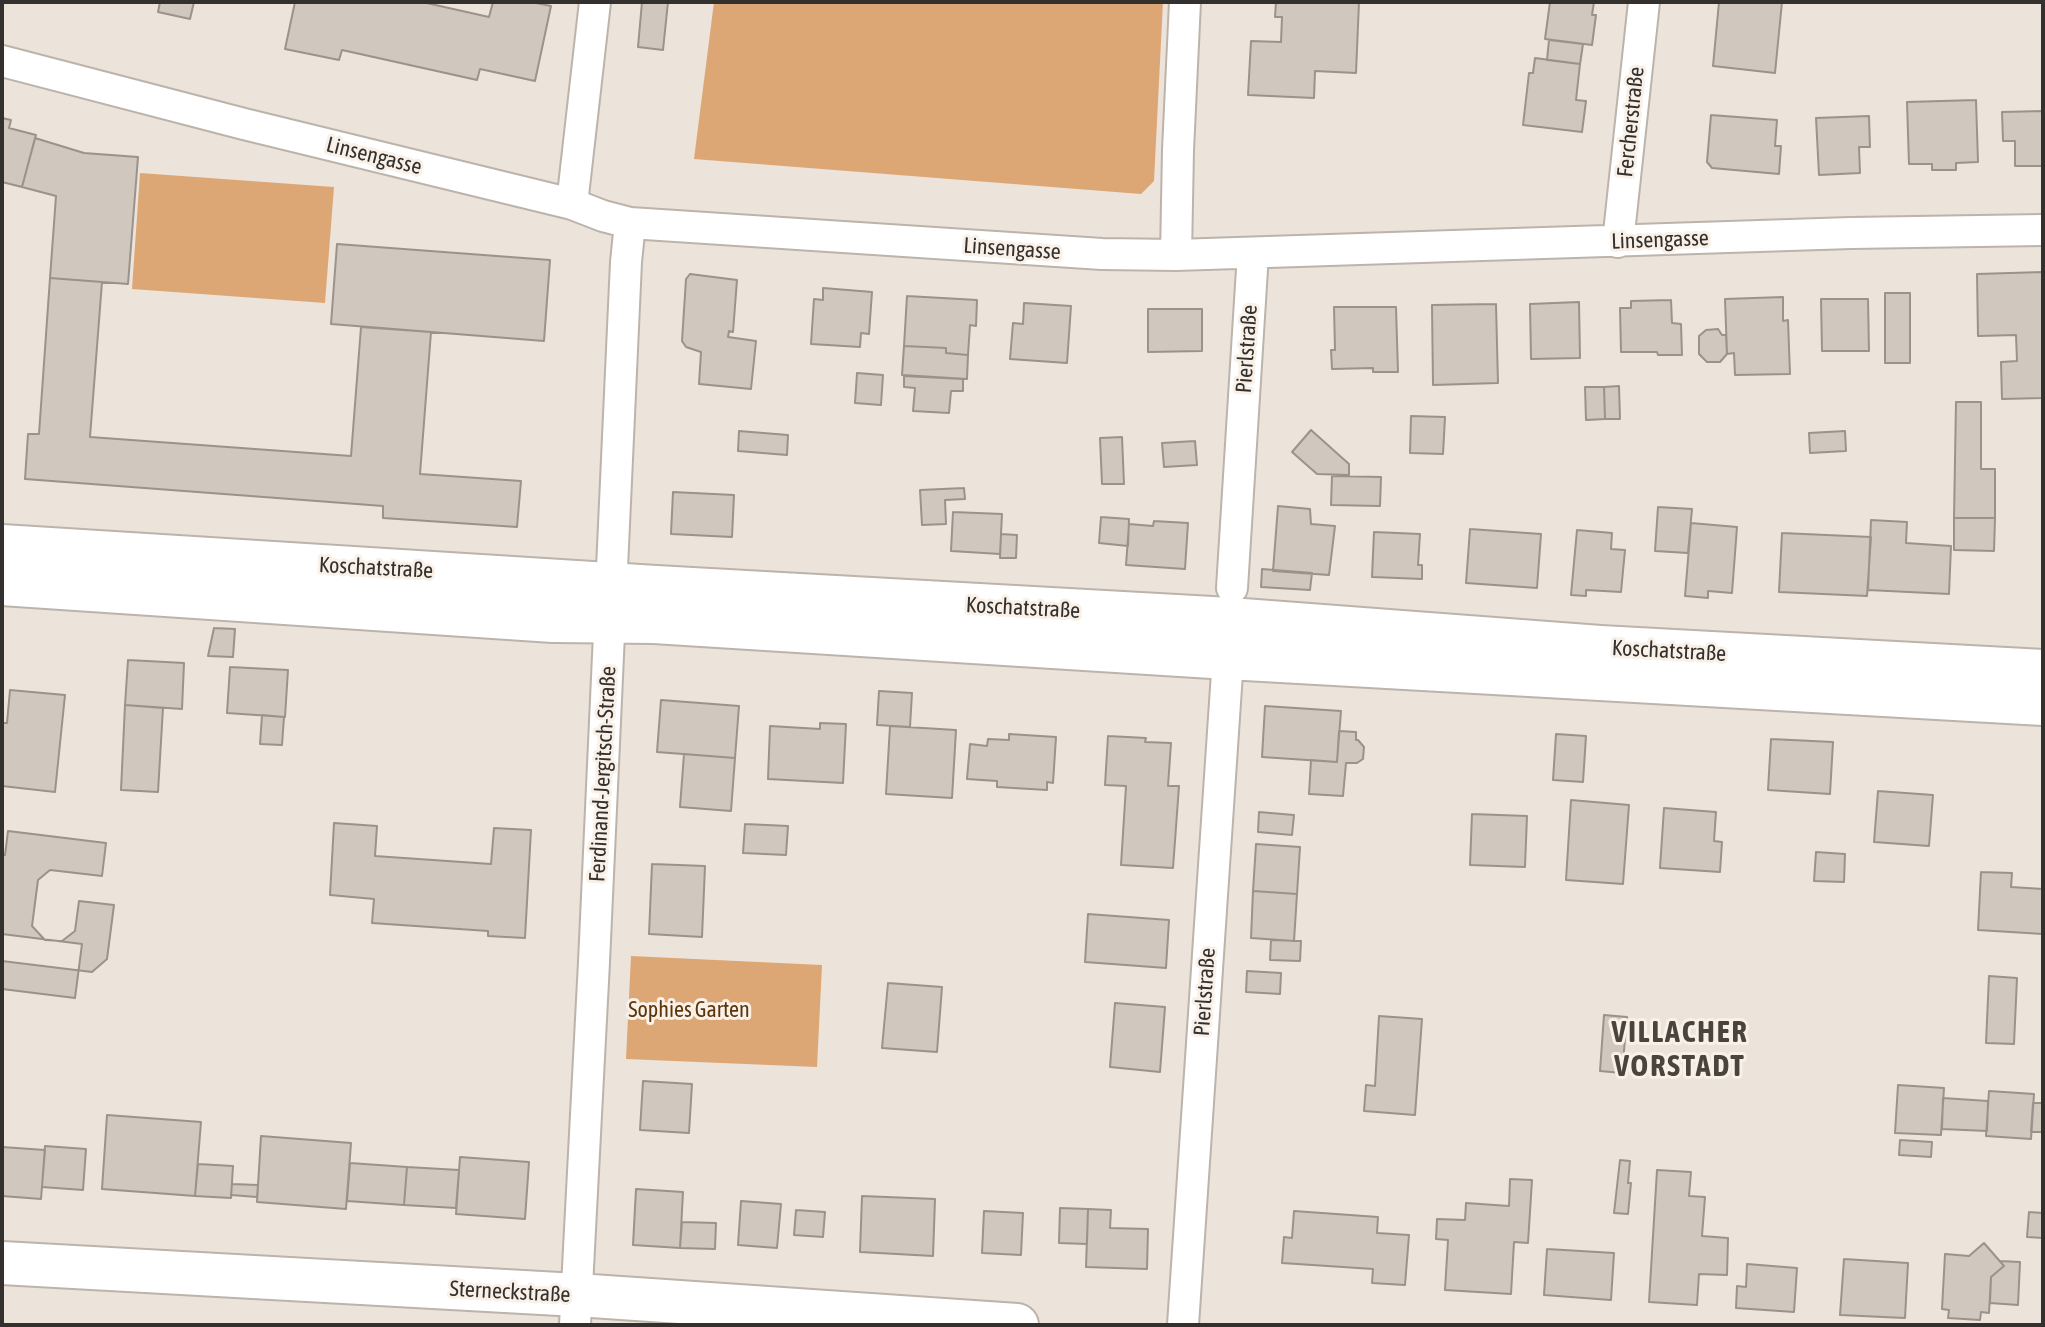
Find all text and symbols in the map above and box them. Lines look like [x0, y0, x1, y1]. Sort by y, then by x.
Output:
street label: Fercherstraße [1612, 65, 1650, 179]
street label: Linsengasse [324, 131, 424, 181]
street label: Linsengasse [1611, 225, 1709, 255]
street label: Linsengasse [962, 232, 1062, 266]
street label: Pierlstraße [1231, 304, 1263, 394]
street label: Koschatstraße [318, 552, 434, 584]
street label: Koschatstraße [965, 592, 1081, 624]
street label: Koschatstraße [1611, 635, 1727, 667]
street label: Ferdinand-Jergitsch-Straße [584, 666, 622, 882]
street label: Pierlstraße [1189, 947, 1221, 1037]
park label: Sophies Garten [628, 997, 750, 1023]
district label: VILLACHER VORSTADT [1612, 1015, 1748, 1086]
street label: Sterneckstraße [449, 1276, 571, 1308]

